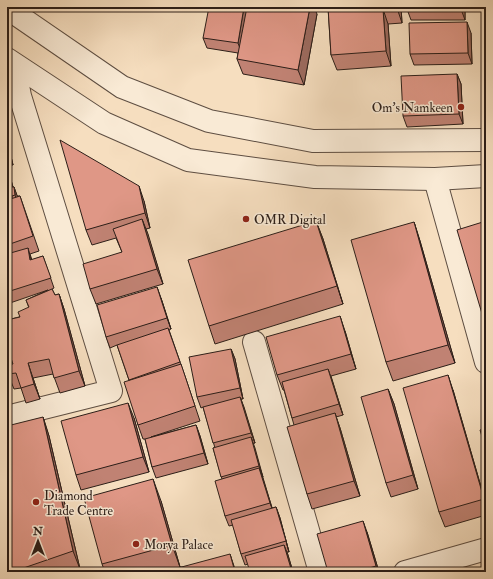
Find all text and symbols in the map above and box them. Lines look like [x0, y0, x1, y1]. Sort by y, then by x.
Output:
place label: Om's Namkeen [372, 100, 453, 116]
marker: Om's Namkeen [456, 102, 466, 112]
place label: OMR Digital [254, 212, 326, 228]
marker: OMR Digital [241, 214, 251, 224]
place label: Diamond Trade Centre [44, 488, 114, 519]
marker: Diamond Trade Centre [31, 497, 41, 507]
north arrow [18, 521, 58, 561]
text: N [32, 525, 44, 538]
place label: Morya Palace [144, 537, 214, 554]
marker: Morya Palace [131, 539, 141, 549]

